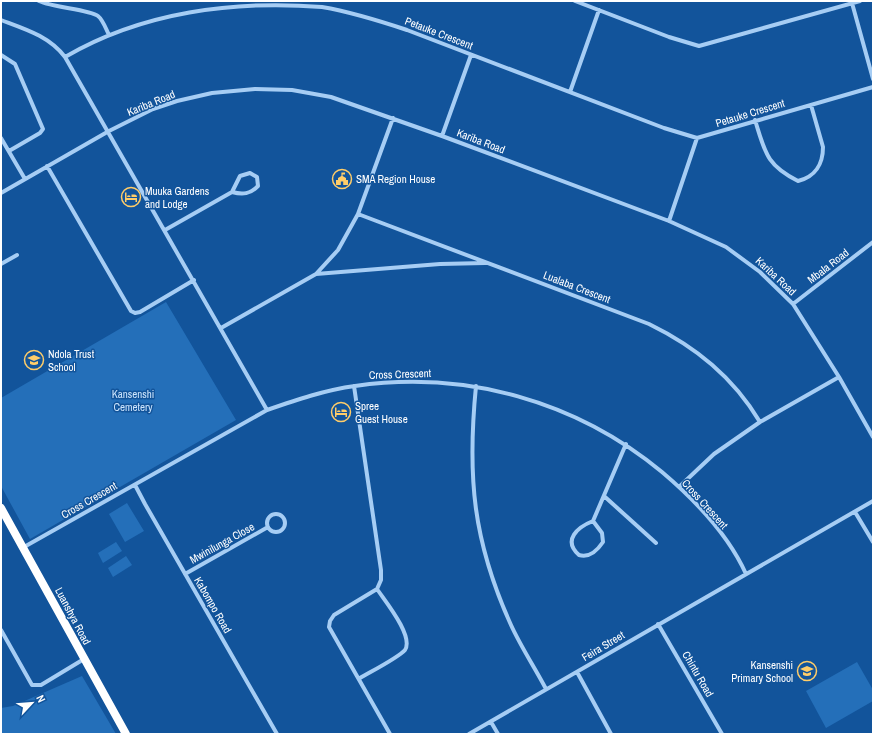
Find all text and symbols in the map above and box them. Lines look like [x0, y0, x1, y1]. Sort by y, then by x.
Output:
street label: Petauke Crescent [403, 14, 475, 53]
street label: Kariba Road [125, 87, 177, 119]
street label: Petauke Crescent [714, 96, 787, 130]
street label: Kariba Road [455, 125, 507, 157]
public building icon: SMA Region House [331, 168, 353, 190]
place label: SMA Region House [356, 172, 435, 186]
place label: Muuka Gardens and Lodge [145, 184, 210, 211]
hotel icon: Muuka Gardens and Lodge [120, 186, 142, 208]
street label: Mbala Road [805, 246, 851, 286]
street label: Kariba Road [753, 254, 799, 298]
street label: Lualaba Crescent [541, 268, 613, 306]
place label: Ndola Trust School [48, 347, 95, 374]
school or university icon: Ndola Trust School [23, 349, 45, 371]
street label: Cross Crescent [369, 366, 432, 382]
park label: Kansenshi Cemetery [112, 387, 154, 414]
place label: Spree Guest House [355, 399, 408, 426]
hotel icon: Spree Guest House [330, 401, 352, 423]
street label: Cross Crescent [679, 476, 731, 532]
street label: Cross Crescent [59, 478, 120, 522]
street label: Mwinilunga Close [187, 520, 257, 566]
street label: Kabompo Road [191, 574, 235, 636]
street label: Luanshya Road [52, 585, 94, 647]
street label: Feira Street [579, 628, 627, 664]
street label: Chintu Road [679, 649, 717, 699]
place label: Kansenshi Primary School [731, 658, 793, 685]
school or university icon: Kansenshi Primary School [796, 660, 818, 682]
north arrow [12, 683, 52, 723]
text: N [33, 693, 49, 705]

